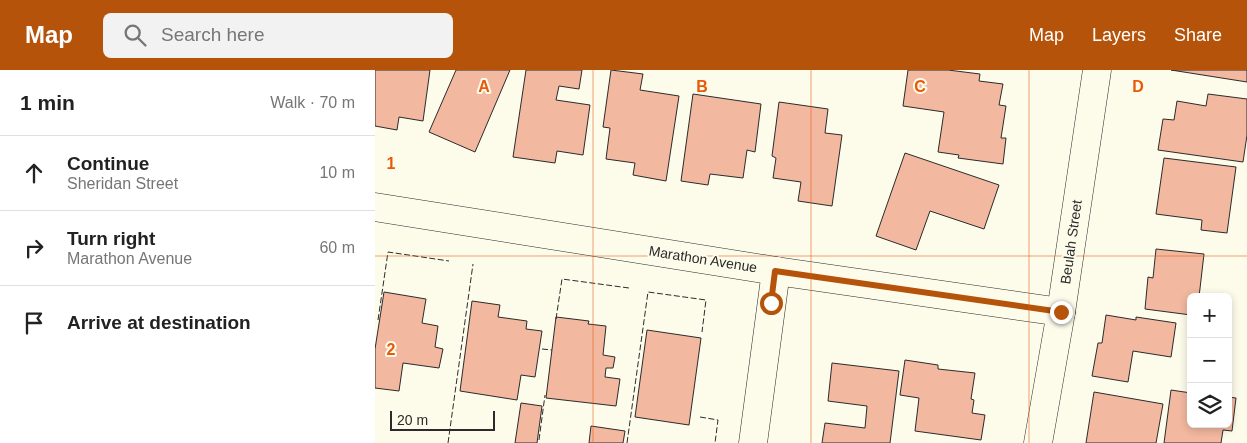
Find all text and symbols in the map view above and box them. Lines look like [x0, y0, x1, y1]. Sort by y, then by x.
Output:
search box [103, 13, 453, 58]
text: Map [25, 21, 73, 48]
icon: search [121, 21, 149, 49]
text: Search here [161, 24, 265, 45]
text: Map [1029, 25, 1064, 45]
text: Layers [1092, 25, 1146, 45]
text: Share [1174, 25, 1222, 45]
text: A [478, 78, 490, 95]
text: B [696, 78, 708, 95]
text: C [914, 78, 926, 95]
text: D [1132, 78, 1144, 95]
text: 1 min [20, 91, 75, 114]
text: Walk · 70 m [270, 94, 355, 111]
text: Continue [67, 153, 149, 174]
text: 1 [387, 155, 396, 172]
icon: ahead [20, 159, 48, 187]
text: 10 m [319, 164, 355, 181]
text: Sheridan Street [67, 175, 178, 192]
street label: Beulah Street [1057, 199, 1085, 285]
text: Turn right [67, 228, 155, 249]
icon: right [20, 234, 48, 262]
text: 60 m [319, 239, 355, 256]
street label: Marathon Avenue [648, 243, 759, 275]
text: Marathon Avenue [67, 250, 192, 267]
route start [760, 292, 783, 315]
map controls [1187, 293, 1232, 428]
button: + [1187, 293, 1232, 338]
route end [1050, 301, 1073, 324]
icon: arrive [20, 309, 48, 337]
text: Arrive at destination [67, 312, 251, 333]
button: − [1187, 338, 1232, 383]
text: 2 [387, 341, 396, 358]
button: layers [1187, 383, 1232, 428]
scale bar [390, 408, 495, 431]
text: 20 m [397, 412, 428, 428]

